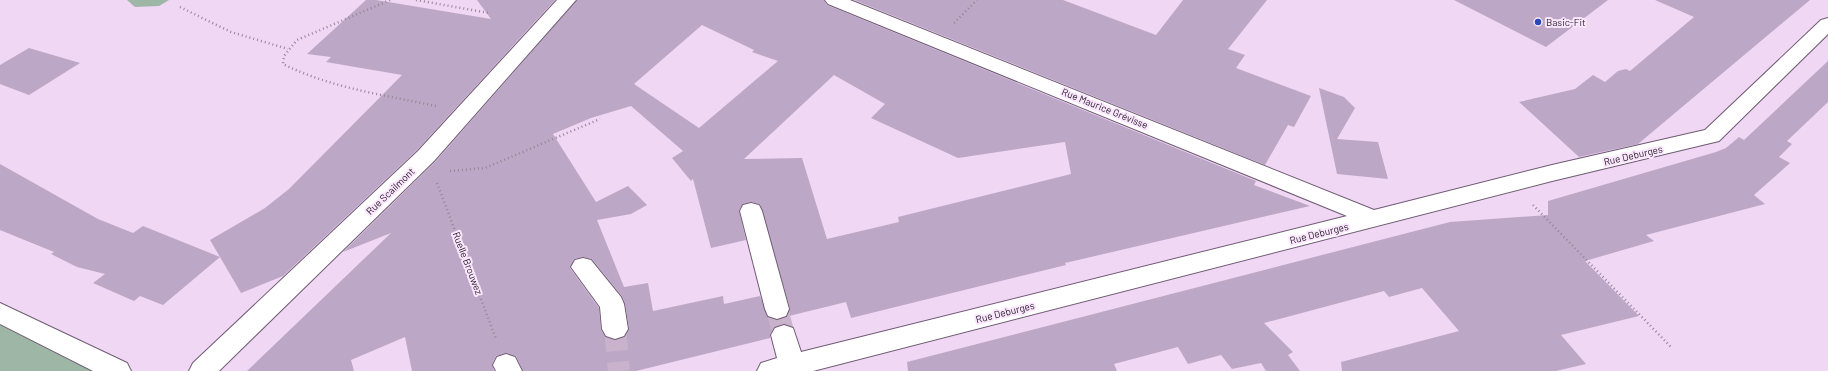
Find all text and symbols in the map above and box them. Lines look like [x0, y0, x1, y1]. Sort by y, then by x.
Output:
place label: Basic-Fit [1546, 16, 1586, 28]
marker: Basic-Fit [1533, 17, 1543, 27]
street label: Rue Maurice Grévisse [1060, 85, 1150, 131]
street label: Rue Deburges [1602, 142, 1664, 168]
street label: Rue Scailmont [363, 165, 417, 217]
street label: Rue Deburges [1288, 220, 1350, 246]
street label: Ruelle Brouwez [451, 230, 486, 297]
street label: Rue Deburges [974, 299, 1036, 325]

